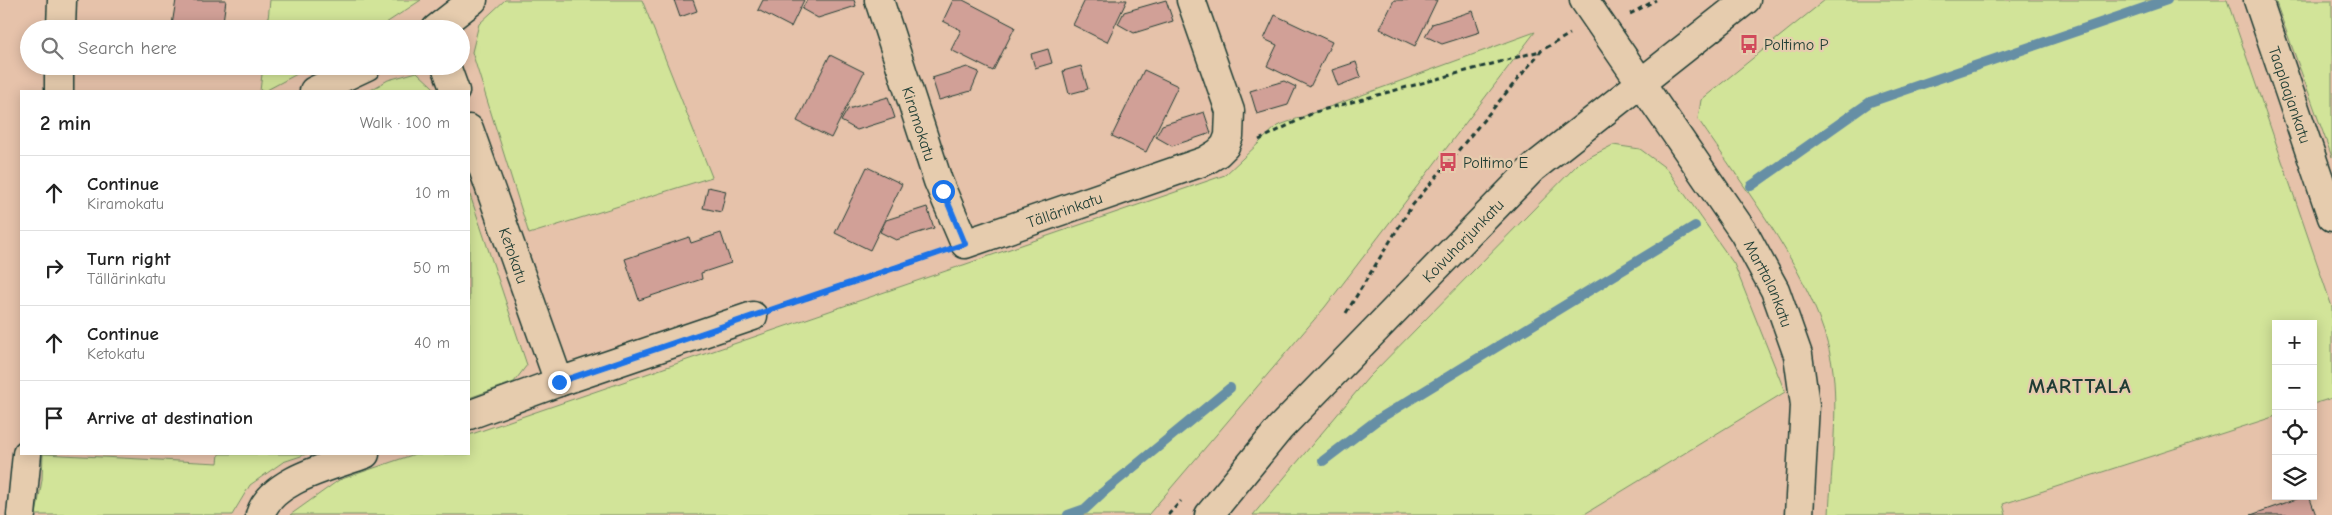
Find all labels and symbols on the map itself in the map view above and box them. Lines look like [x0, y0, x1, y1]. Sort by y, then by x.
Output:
bus stop icon: Poltimo P [1738, 33, 1760, 55]
place label: Poltimo P [1764, 36, 1829, 54]
street label: Taaplaajankatu [2264, 44, 2314, 146]
street label: Kiramokatu [898, 84, 939, 163]
bus stop icon: Poltimo E [1437, 151, 1459, 173]
place label: Poltimo E [1463, 154, 1529, 172]
route start [932, 180, 955, 203]
street label: Tällärinkatu [1024, 189, 1105, 232]
street label: Koivuharjunkatu [1419, 196, 1507, 286]
street label: Ketokatu [495, 225, 531, 286]
street label: Marttalankatu [1740, 237, 1795, 330]
route end [548, 371, 571, 394]
district label: MARTTALA [2028, 374, 2132, 398]

